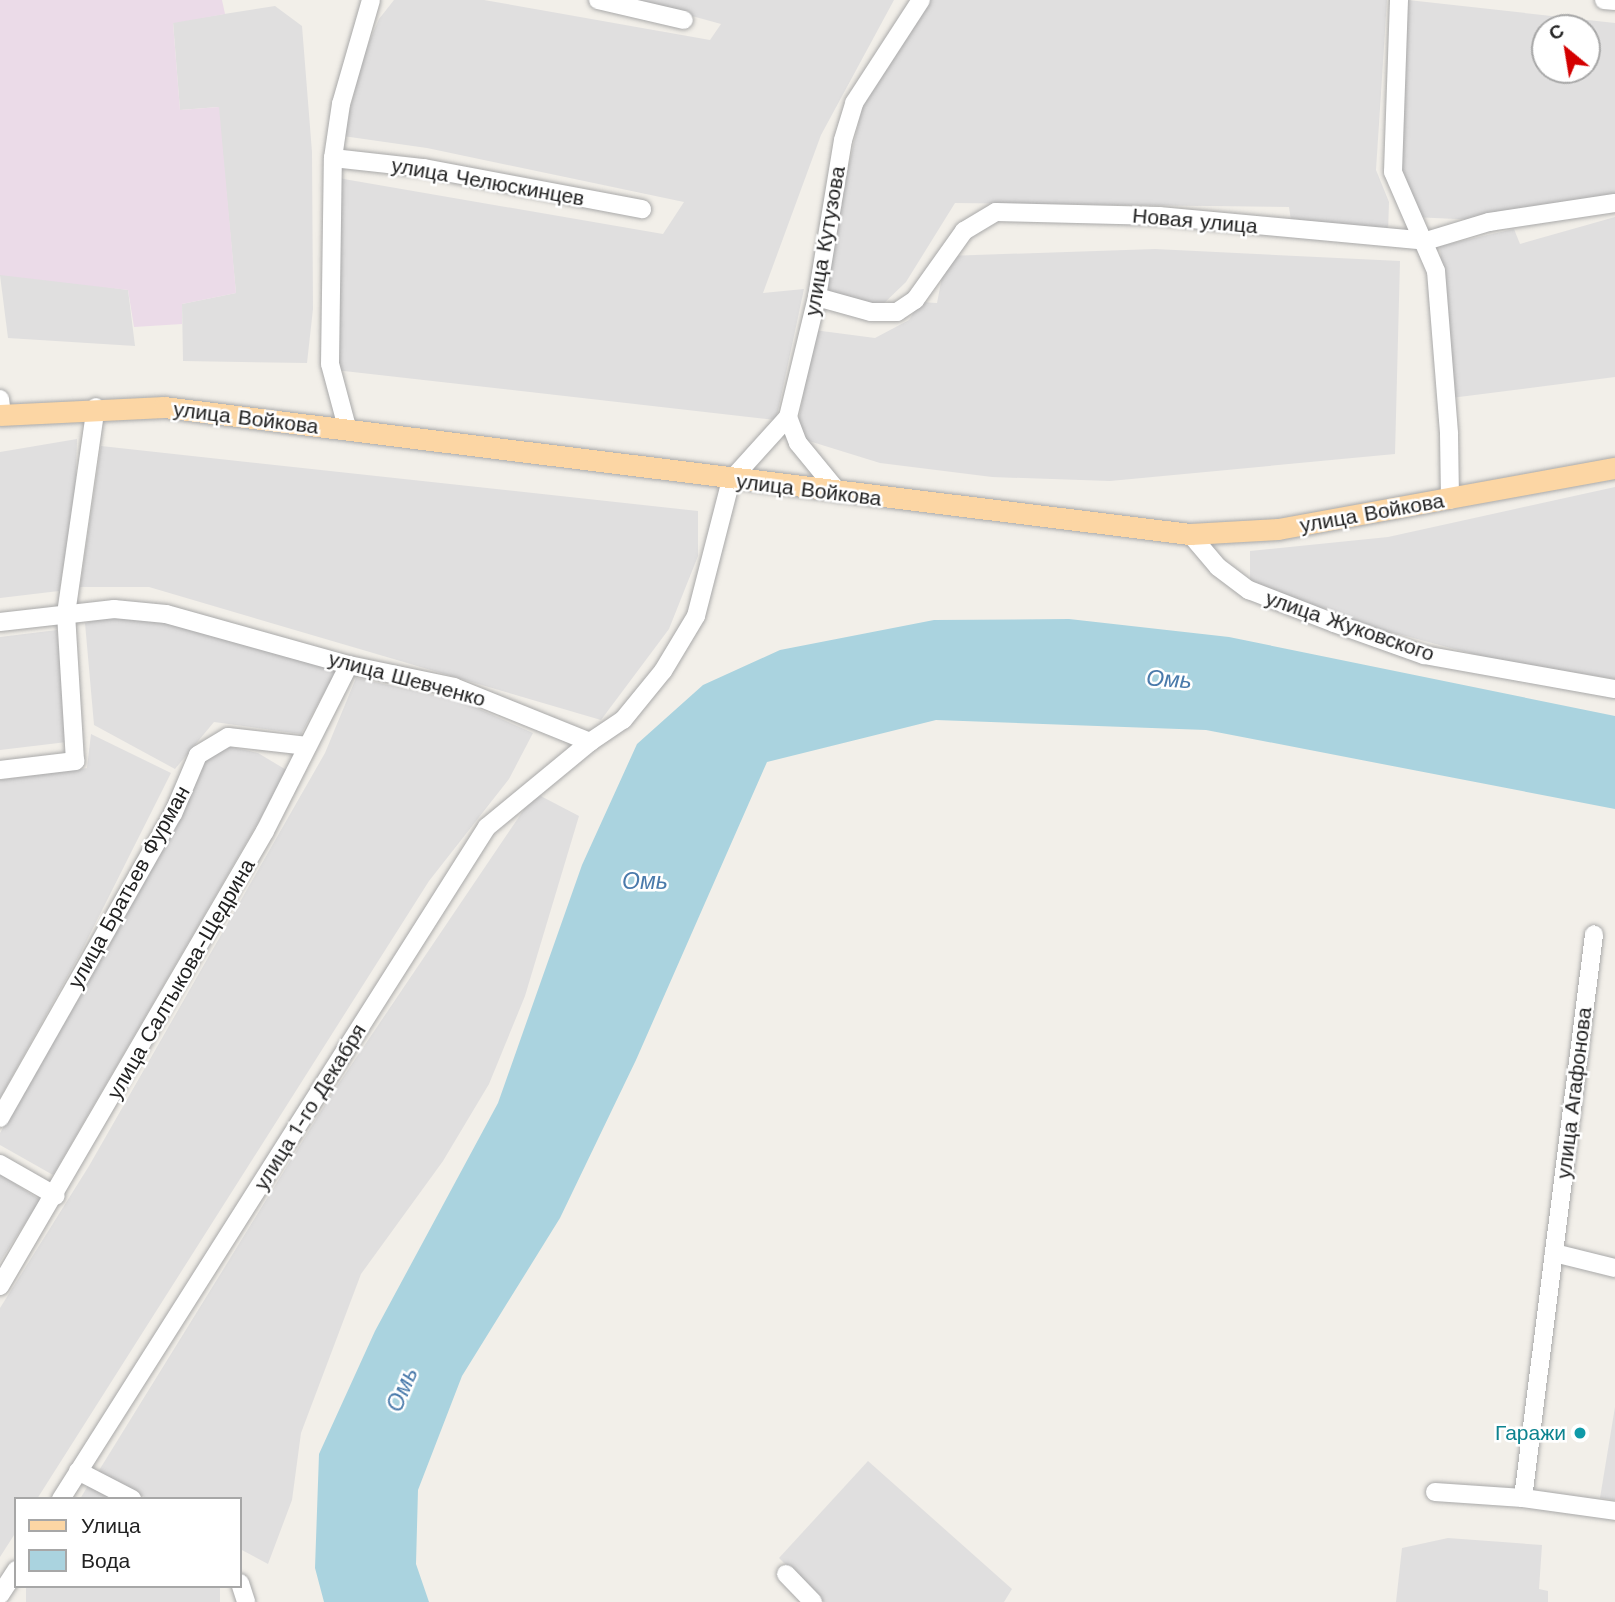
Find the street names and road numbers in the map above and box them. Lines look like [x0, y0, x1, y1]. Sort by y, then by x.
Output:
street label: улица Челюскинцев [390, 153, 586, 211]
street label: улица Кутузова [799, 164, 851, 318]
street label: Новая улица [1131, 203, 1259, 239]
street label: улица Войкова [172, 397, 320, 439]
street label: улица Войкова [735, 469, 883, 511]
street label: улица Войкова [1298, 488, 1446, 538]
street label: улица Жуковского [1262, 585, 1438, 667]
street label: улица Шевченко [326, 646, 488, 712]
street label: улица Братьев Фурман [63, 781, 195, 993]
street label: улица Салтыкова-Щедрина [102, 854, 260, 1104]
street label: улица Агафонова [1551, 1006, 1597, 1180]
street label: улица 1-го Декабря [248, 1019, 372, 1195]

